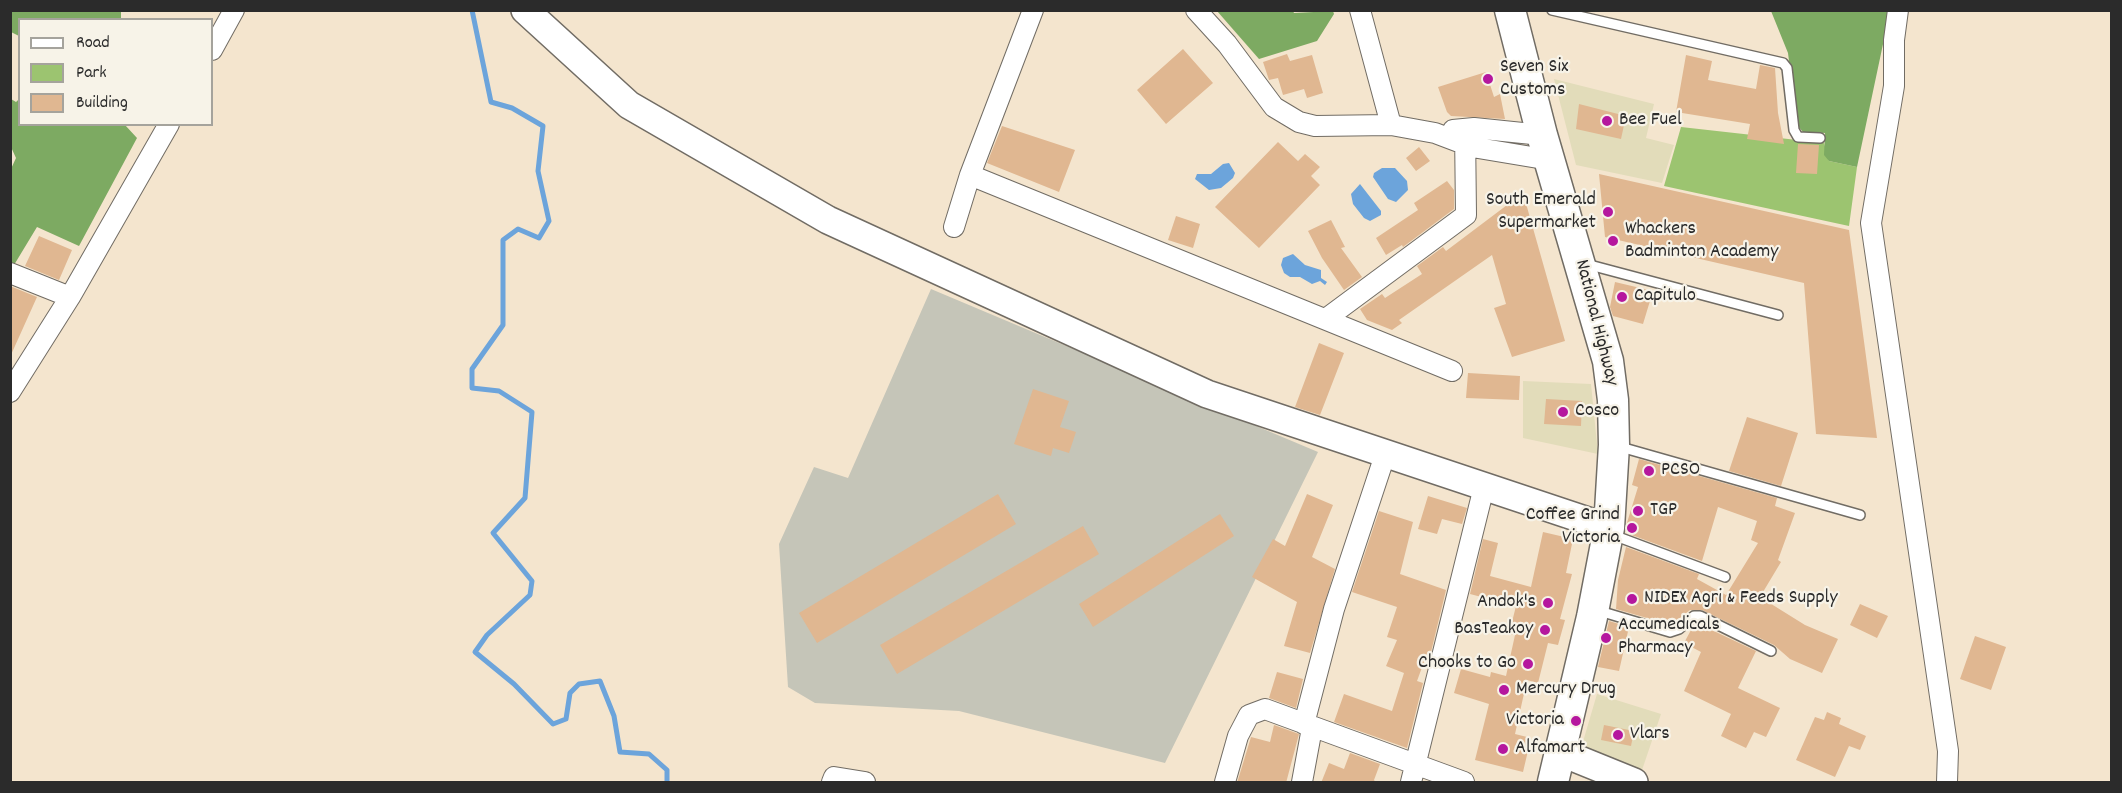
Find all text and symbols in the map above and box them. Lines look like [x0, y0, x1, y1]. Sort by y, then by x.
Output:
legend [18, 18, 213, 126]
text: Road [76, 31, 110, 56]
place label: Seven Six Customs [1500, 56, 1568, 103]
text: Park [76, 61, 107, 86]
marker: Seven Six Customs [1481, 72, 1495, 86]
text: Building [76, 91, 128, 116]
place label: Bee Fuel [1619, 109, 1682, 133]
marker: Bee Fuel [1600, 114, 1614, 128]
place label: South Emerald Supermarket [1486, 189, 1596, 236]
marker: South Emerald Supermarket [1601, 205, 1615, 219]
place label: Whackers Badminton Academy [1625, 218, 1778, 265]
marker: Whackers Badminton Academy [1606, 234, 1620, 248]
street label: National Highway [1568, 257, 1622, 389]
place label: Capitulo [1634, 285, 1696, 309]
marker: Capitulo [1615, 290, 1629, 304]
place label: Cosco [1575, 400, 1619, 424]
marker: Cosco [1556, 405, 1570, 419]
place label: PCSO [1661, 459, 1700, 483]
marker: PCSO [1642, 464, 1656, 478]
place label: TGP [1650, 499, 1677, 523]
place label: Coffee Grind Victoria [1526, 504, 1620, 551]
marker: TGP [1631, 504, 1645, 518]
marker: Coffee Grind Victoria [1625, 521, 1639, 535]
place label: NIDEX Agri & Feeds Supply [1644, 587, 1837, 611]
place label: Andok's [1477, 591, 1536, 615]
marker: NIDEX Agri & Feeds Supply [1625, 592, 1639, 606]
marker: Andok's [1541, 596, 1555, 610]
place label: Accumedicals Pharmacy [1618, 614, 1720, 661]
place label: BasTeakoy [1454, 618, 1533, 642]
marker: BasTeakoy [1538, 623, 1552, 637]
marker: Accumedicals Pharmacy [1599, 631, 1613, 645]
place label: Chooks to Go [1418, 652, 1516, 676]
marker: Chooks to Go [1521, 657, 1535, 671]
place label: Mercury Drug [1516, 678, 1616, 702]
marker: Mercury Drug [1497, 683, 1511, 697]
place label: Victoria [1506, 709, 1564, 733]
marker: Victoria [1569, 714, 1583, 728]
place label: Vlars [1630, 723, 1670, 747]
marker: Vlars [1611, 728, 1625, 742]
place label: Alfamart [1515, 737, 1585, 761]
marker: Alfamart [1496, 742, 1510, 756]

